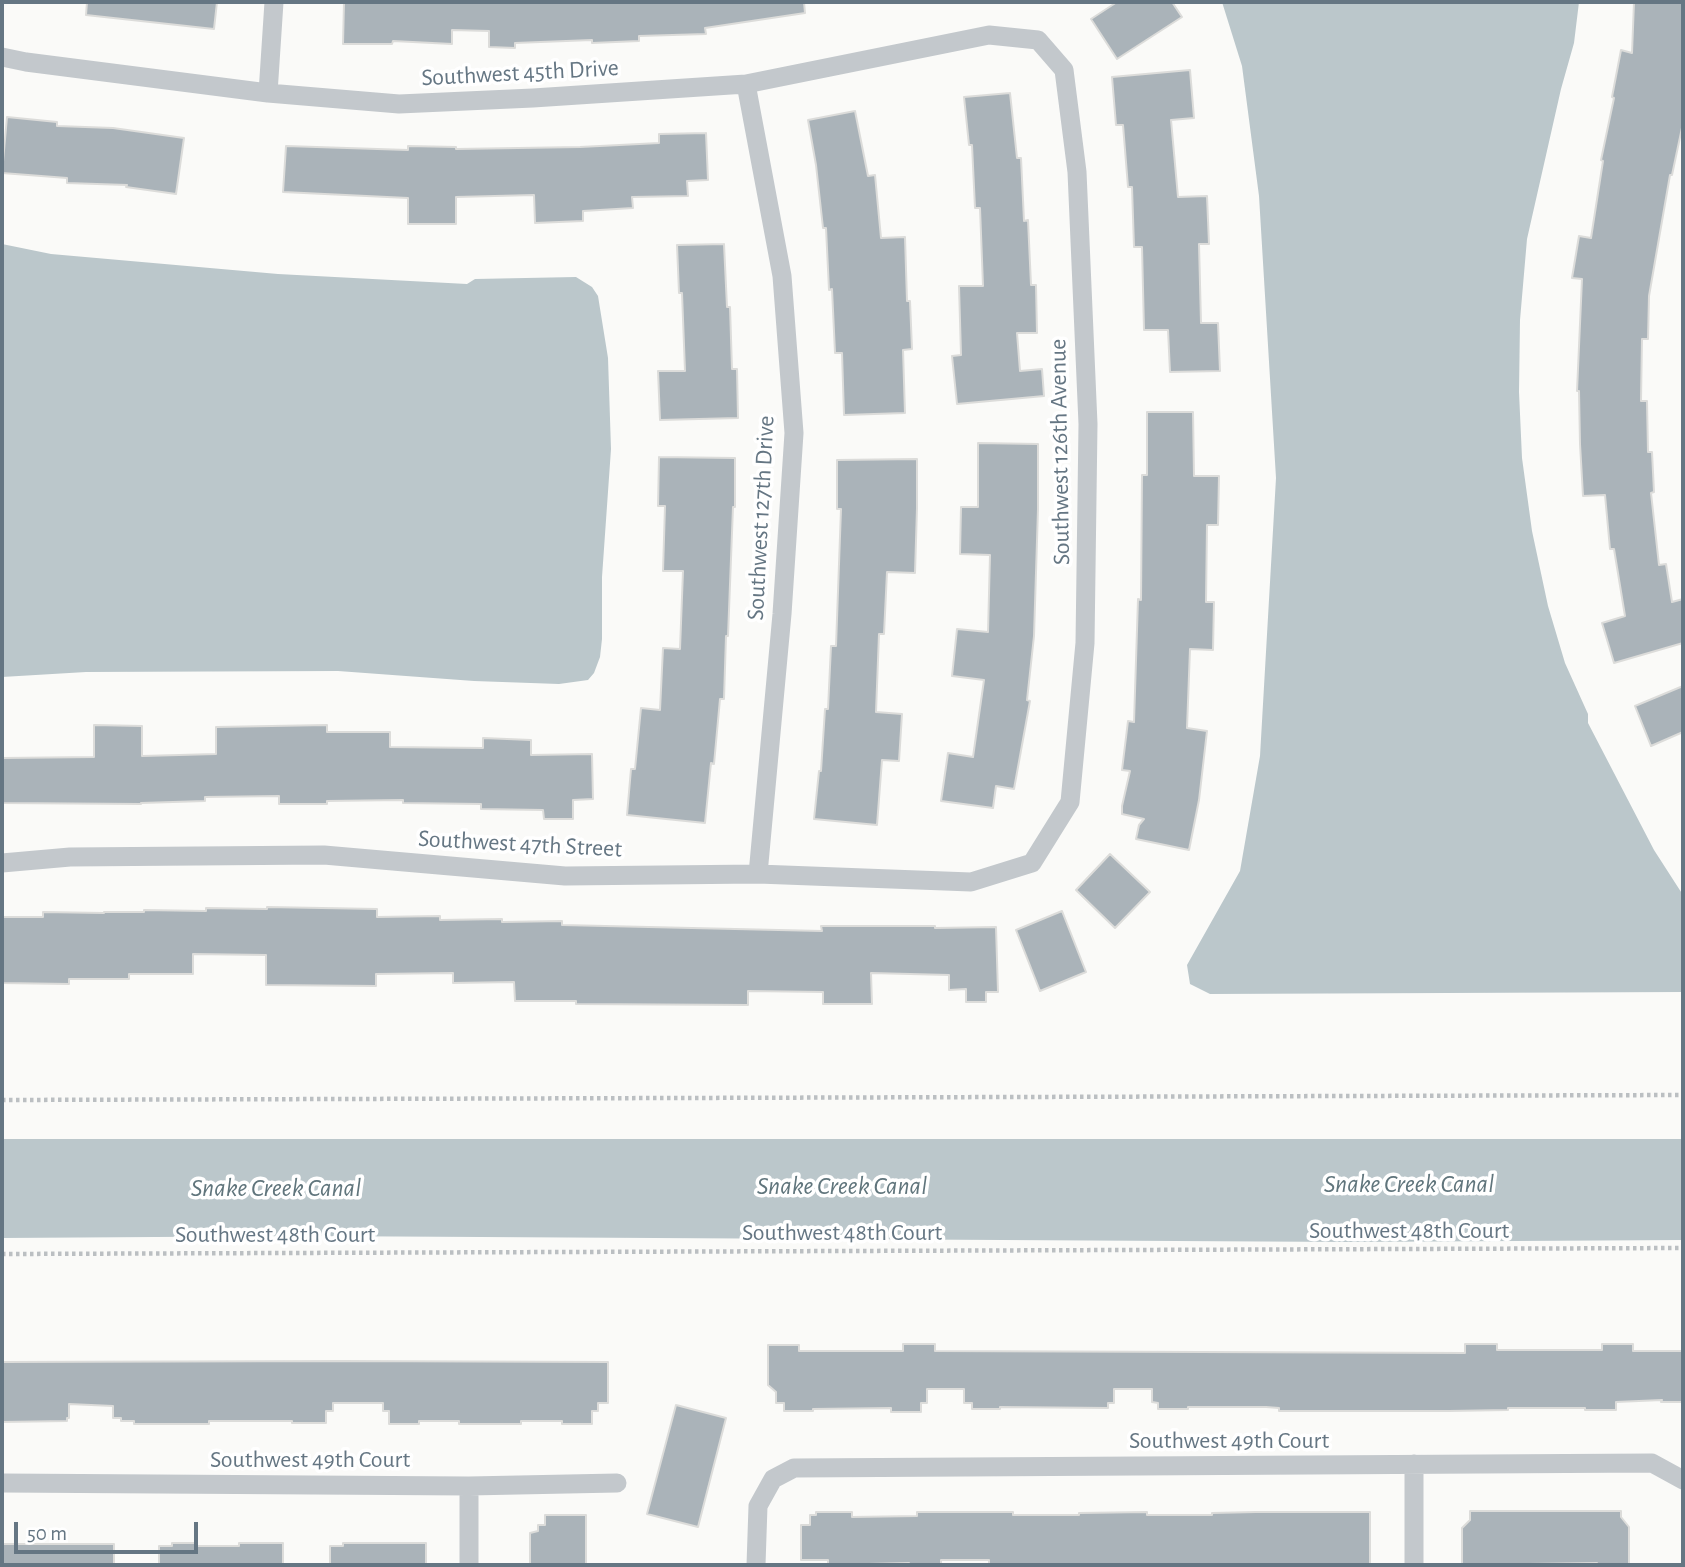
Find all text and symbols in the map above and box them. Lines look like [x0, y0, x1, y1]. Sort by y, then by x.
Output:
street label: Southwest 45th Drive [421, 53, 619, 93]
street label: Southwest 126th Avenue [1044, 339, 1076, 565]
street label: Southwest 127th Drive [741, 415, 781, 621]
street label: Southwest 47th Street [417, 824, 623, 864]
water label: Snake Creek Canal [1324, 1168, 1494, 1200]
water label: Snake Creek Canal [757, 1170, 927, 1202]
water label: Snake Creek Canal [191, 1172, 361, 1204]
street label: Southwest 48th Court [1309, 1217, 1509, 1245]
street label: Southwest 48th Court [742, 1219, 942, 1247]
street label: Southwest 48th Court [175, 1221, 375, 1249]
street label: Southwest 49th Court [1129, 1427, 1329, 1455]
street label: Southwest 49th Court [210, 1446, 410, 1474]
scale bar [18, 1508, 201, 1552]
text: 50 m [27, 1523, 67, 1544]

